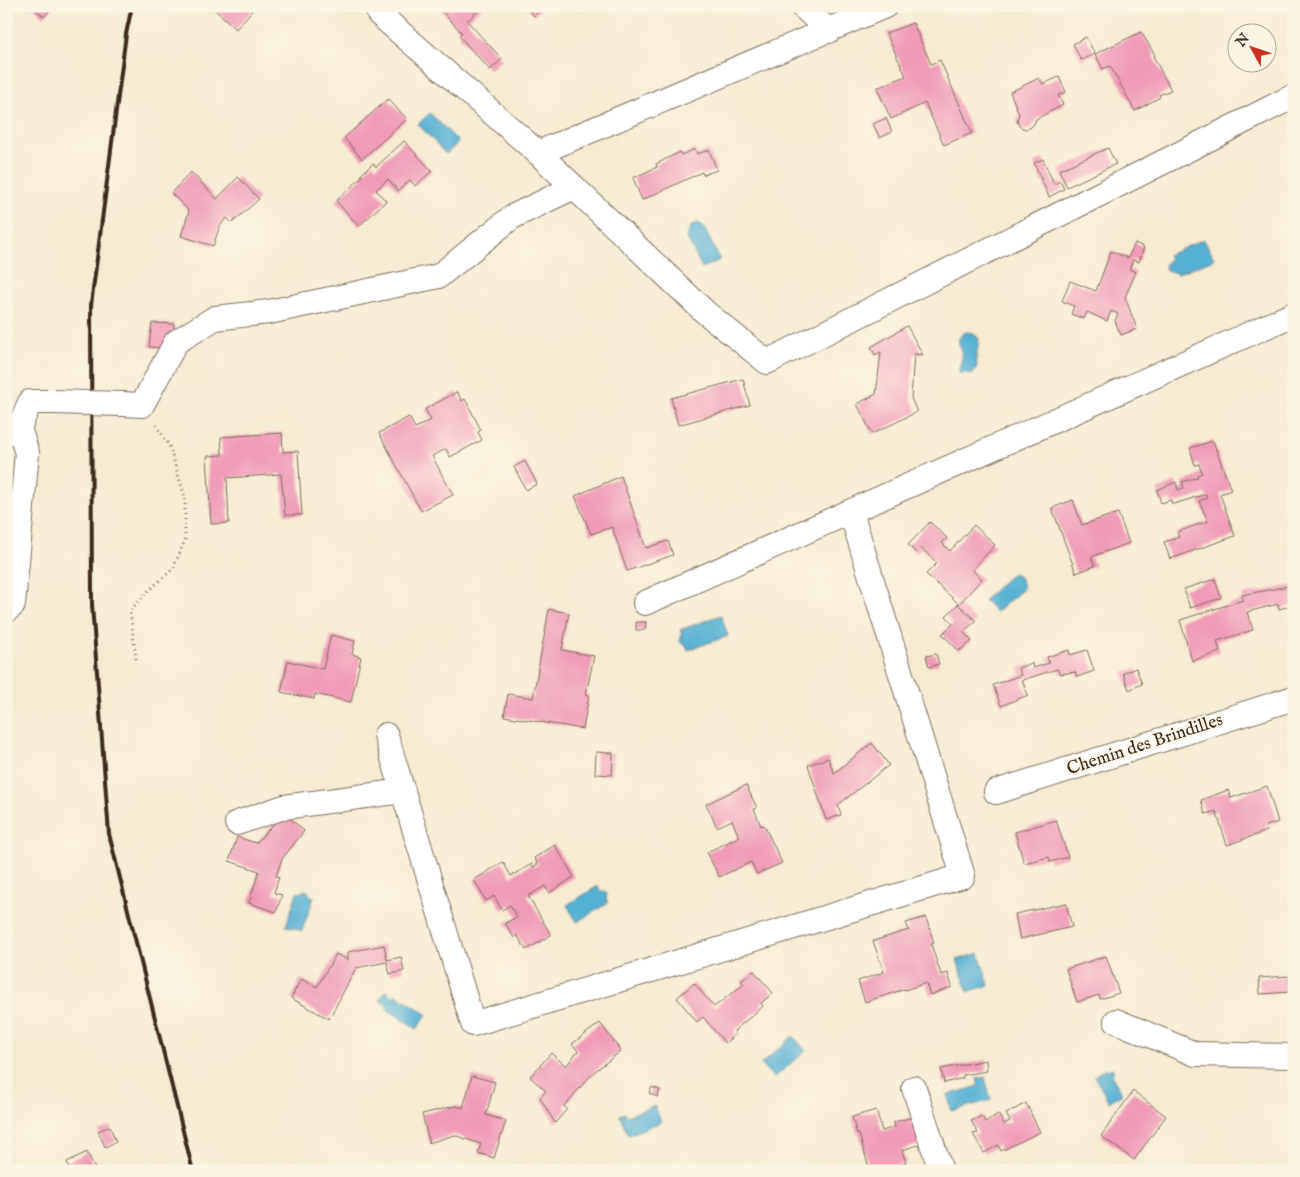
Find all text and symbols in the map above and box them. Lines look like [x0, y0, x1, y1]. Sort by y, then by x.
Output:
north arrow [1228, 22, 1278, 72]
text: N [1231, 30, 1254, 51]
street label: Chemin des Brindilles [1064, 709, 1226, 781]

